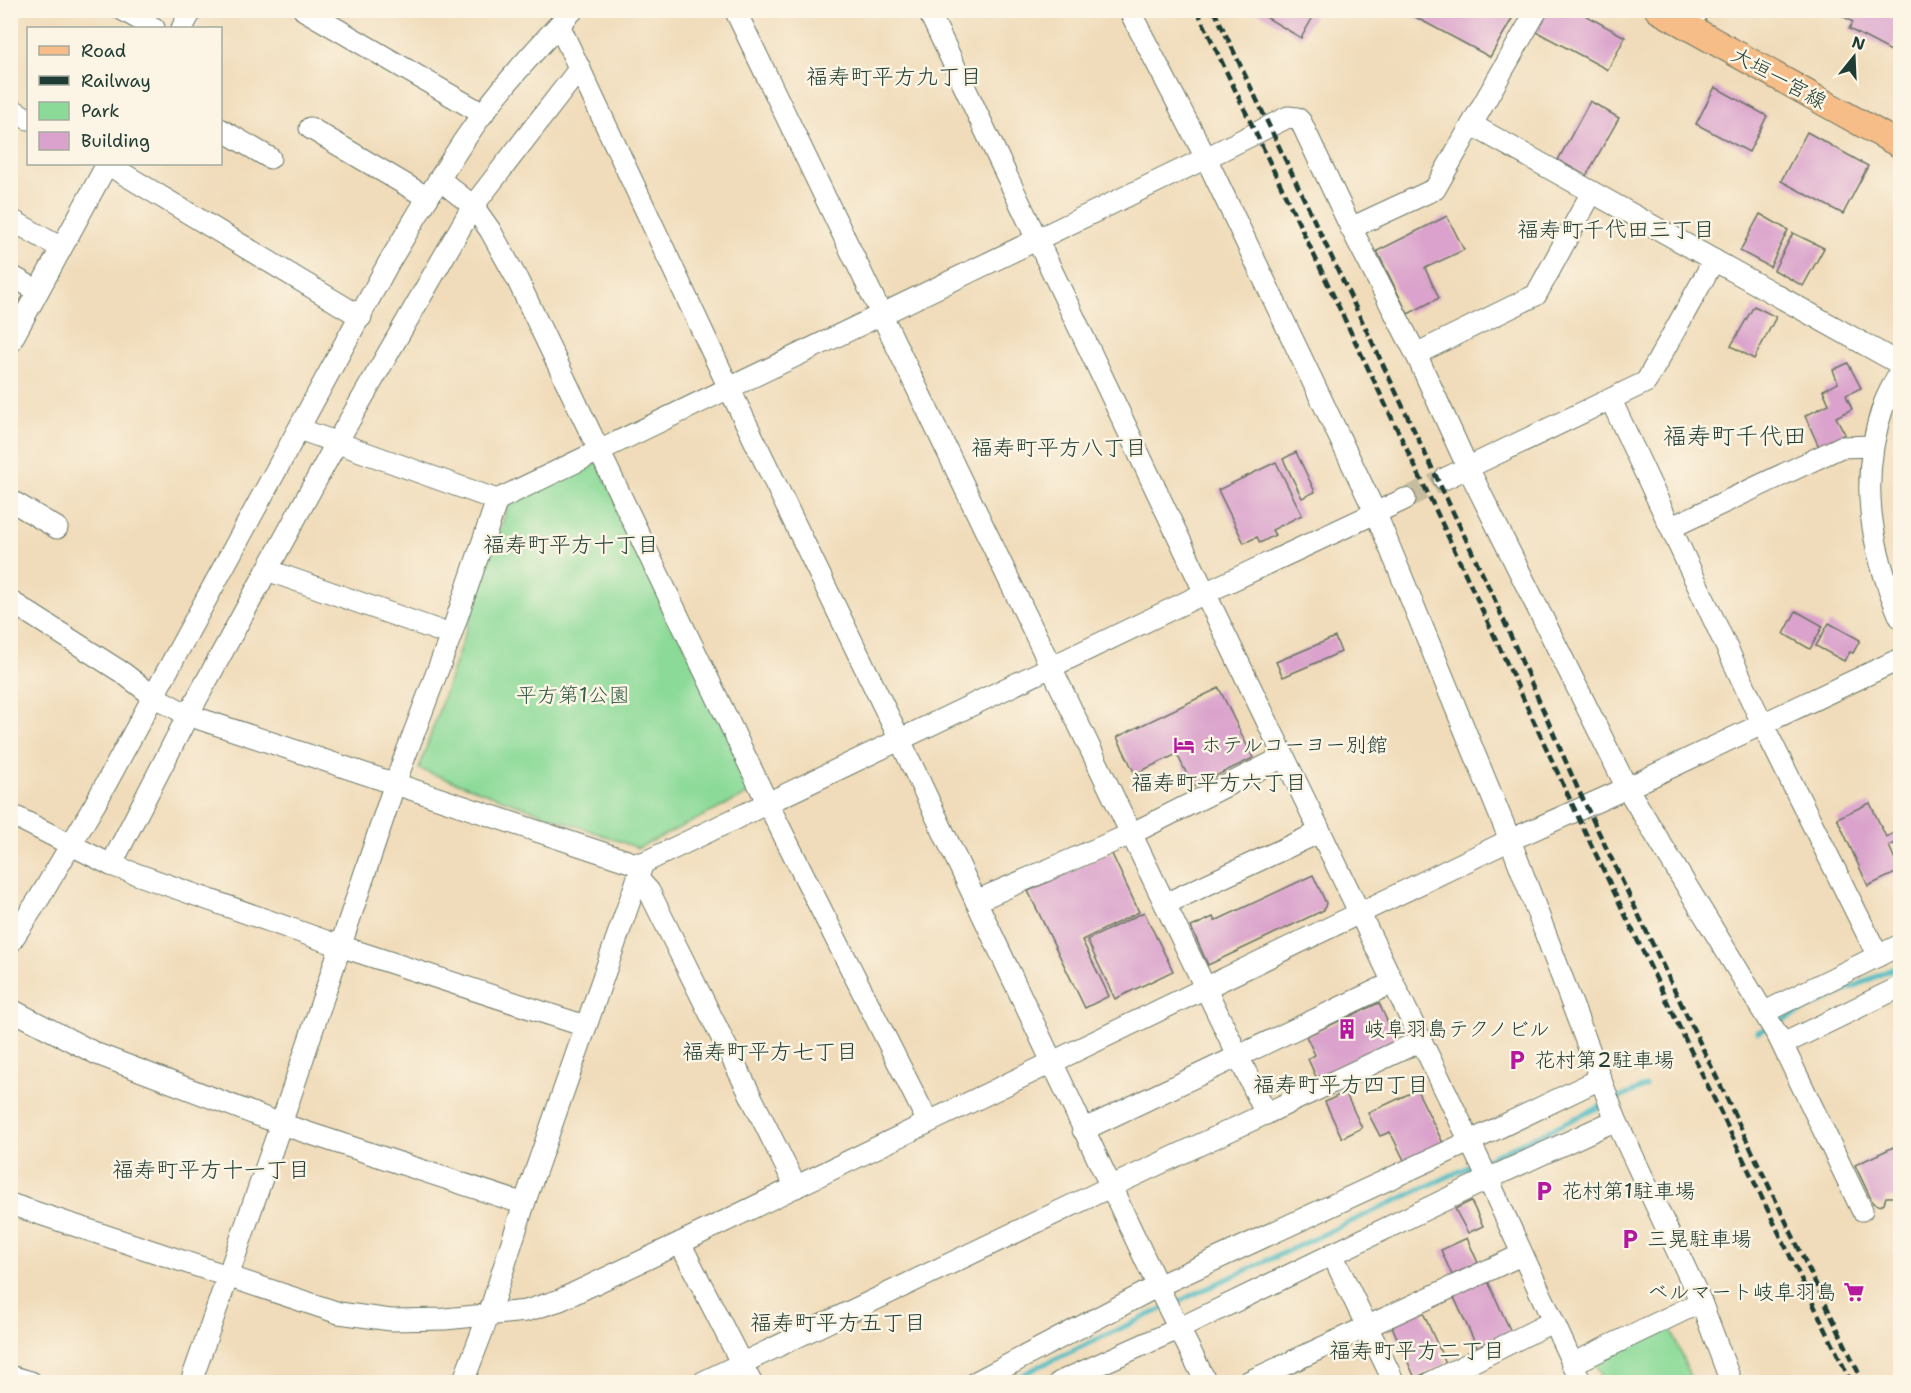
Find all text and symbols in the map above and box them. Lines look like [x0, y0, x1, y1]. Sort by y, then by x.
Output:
legend [27, 27, 222, 165]
north arrow [1824, 27, 1884, 87]
text: N [1849, 31, 1868, 55]
text: Road [81, 39, 126, 63]
street label: 大垣一宮線 [1726, 40, 1832, 116]
district label: 福寿町平方九丁目 [806, 62, 982, 91]
text: Railway [81, 69, 151, 93]
text: Park [81, 99, 120, 123]
text: Building [81, 129, 150, 153]
district label: 福寿町千代田三丁目 [1517, 215, 1715, 244]
district label: 福寿町千代田 [1663, 420, 1807, 452]
district label: 福寿町平方八丁目 [971, 433, 1147, 462]
district label: 福寿町平方十丁目 [483, 530, 659, 559]
park label: 平方第1公園 [516, 681, 630, 709]
place label: ホテルコーヨー別館 [1201, 731, 1388, 759]
hotel icon: ホテルコーヨー別館 [1172, 733, 1196, 757]
district label: 福寿町平方六丁目 [1131, 768, 1307, 797]
place label: 岐阜羽島テクノビル [1364, 1015, 1550, 1043]
building icon: 岐阜羽島テクノビル [1335, 1017, 1359, 1041]
district label: 福寿町平方七丁目 [682, 1037, 858, 1066]
place label: 花村第2駐車場 [1534, 1046, 1675, 1074]
parking icon: 花村第2駐車場 [1505, 1048, 1529, 1072]
district label: 福寿町平方四丁目 [1253, 1070, 1429, 1099]
district label: 福寿町平方十一丁目 [112, 1155, 310, 1184]
place label: 花村第1駐車場 [1561, 1177, 1696, 1205]
parking icon: 花村第1駐車場 [1532, 1179, 1556, 1203]
place label: 三晃駐車場 [1647, 1225, 1752, 1253]
parking icon: 三晃駐車場 [1618, 1227, 1642, 1251]
place label: ベルマート岐阜羽島 [1648, 1278, 1837, 1306]
supermarket icon: ベルマート岐阜羽島 [1842, 1280, 1866, 1304]
district label: 福寿町平方五丁目 [750, 1308, 926, 1337]
district label: 福寿町平方二丁目 [1329, 1336, 1505, 1365]

